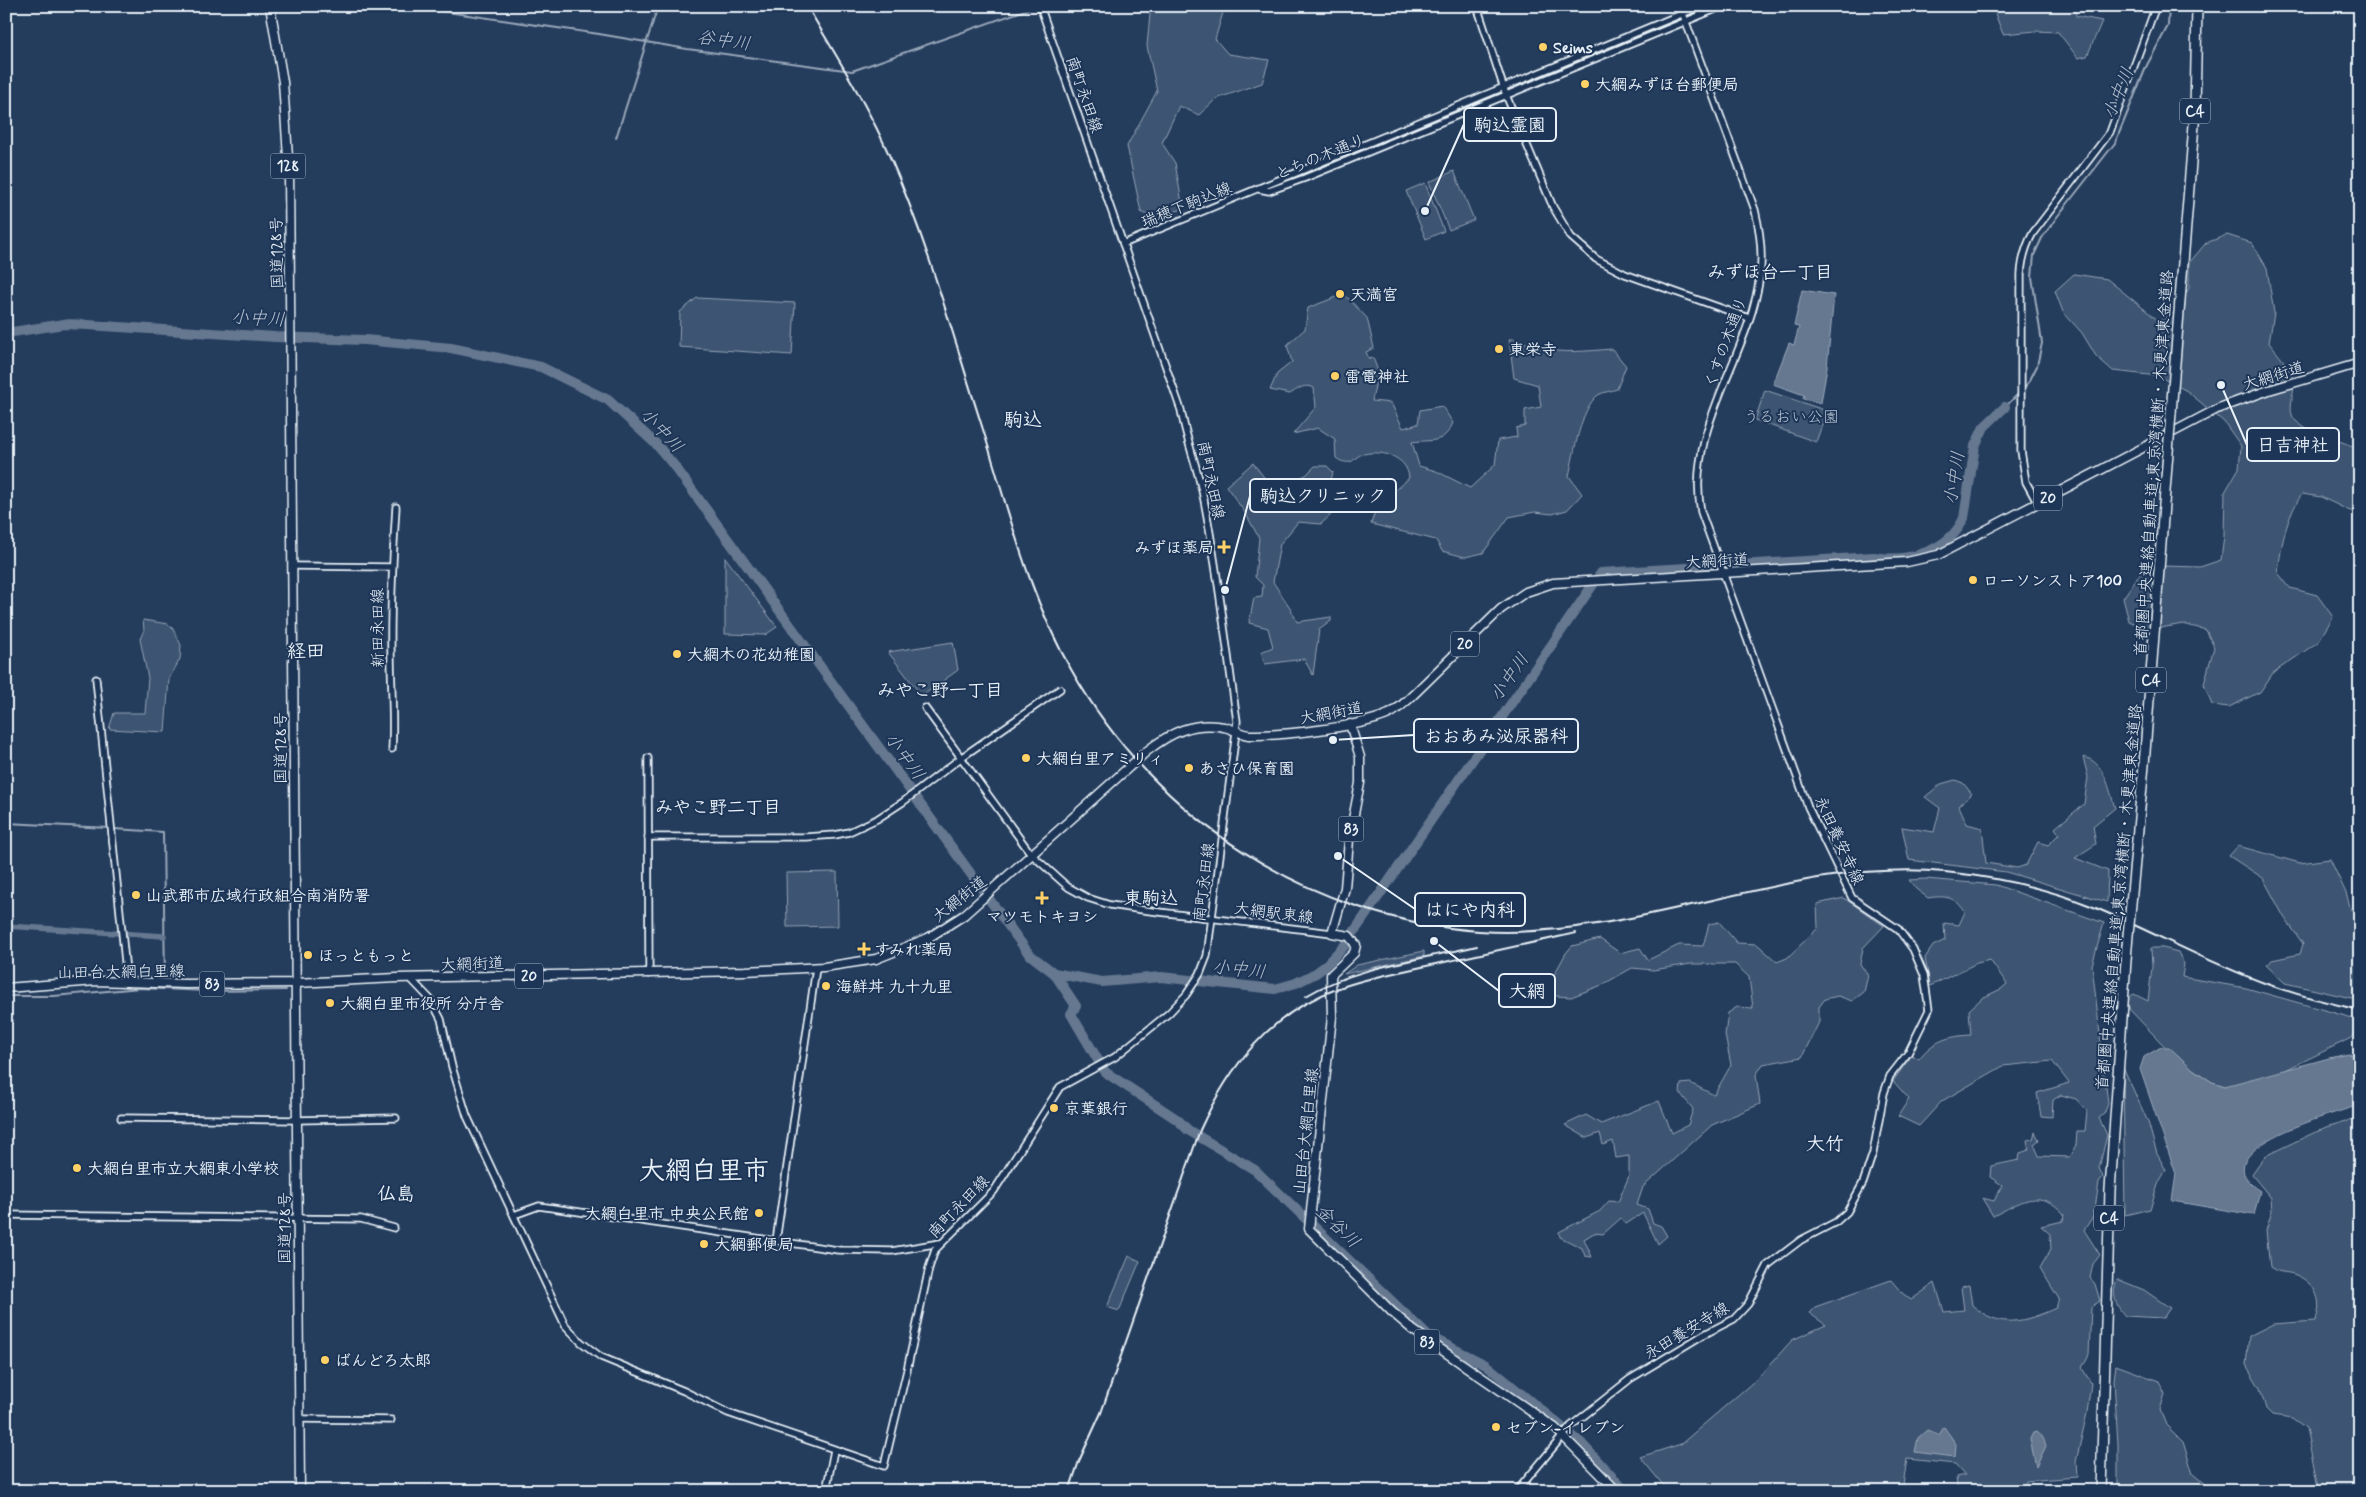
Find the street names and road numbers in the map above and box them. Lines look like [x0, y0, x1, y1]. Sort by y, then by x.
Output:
street label: 南町永田線 [1061, 53, 1107, 136]
road number: C4 [2180, 98, 2210, 124]
street label: とちの木通り [1272, 130, 1369, 185]
road number: 128 [270, 154, 306, 178]
street label: 瑞穂下駒込線 [1138, 178, 1235, 233]
street label: 国道128号 [266, 217, 289, 289]
street label: 首都圏中央連絡自動車道;東京湾横断・木更津東金道路 [2131, 269, 2178, 657]
street label: くすの木通り [1700, 294, 1753, 391]
street label: 大網街道 [2240, 357, 2307, 396]
street label: 南町永田線 [1192, 439, 1229, 522]
road number: 20 [2034, 486, 2062, 510]
street label: 大網街道 [1685, 549, 1750, 574]
street label: 新田永田線 [368, 588, 389, 668]
road number: 20 [1451, 632, 1479, 656]
road number: C4 [2136, 668, 2166, 692]
street label: 大網街道 [1298, 698, 1365, 729]
street label: 首都圏中央連絡自動車道;東京湾横断・木更津東金道路 [2092, 703, 2147, 1091]
street label: 国道128号 [271, 712, 292, 784]
street label: 永田養安寺線 [1809, 793, 1868, 889]
road number: 83 [1338, 816, 1364, 842]
street label: 南町永田線 [1189, 841, 1220, 923]
street label: 大網街道 [928, 871, 992, 927]
street label: 大網駅東線 [1233, 898, 1315, 929]
street label: 大網街道 [440, 953, 504, 976]
street label: 山田台大網白里線 [57, 961, 185, 984]
road number: 20 [515, 964, 543, 988]
road number: 83 [200, 972, 224, 996]
street label: 山田台大網白里線 [1289, 1066, 1324, 1196]
street label: 南町永田線 [924, 1171, 994, 1243]
street label: 国道128号 [275, 1192, 296, 1264]
road number: C4 [2094, 1206, 2124, 1230]
street label: 永田養安寺線 [1640, 1298, 1733, 1365]
road number: 83 [1414, 1330, 1440, 1354]

